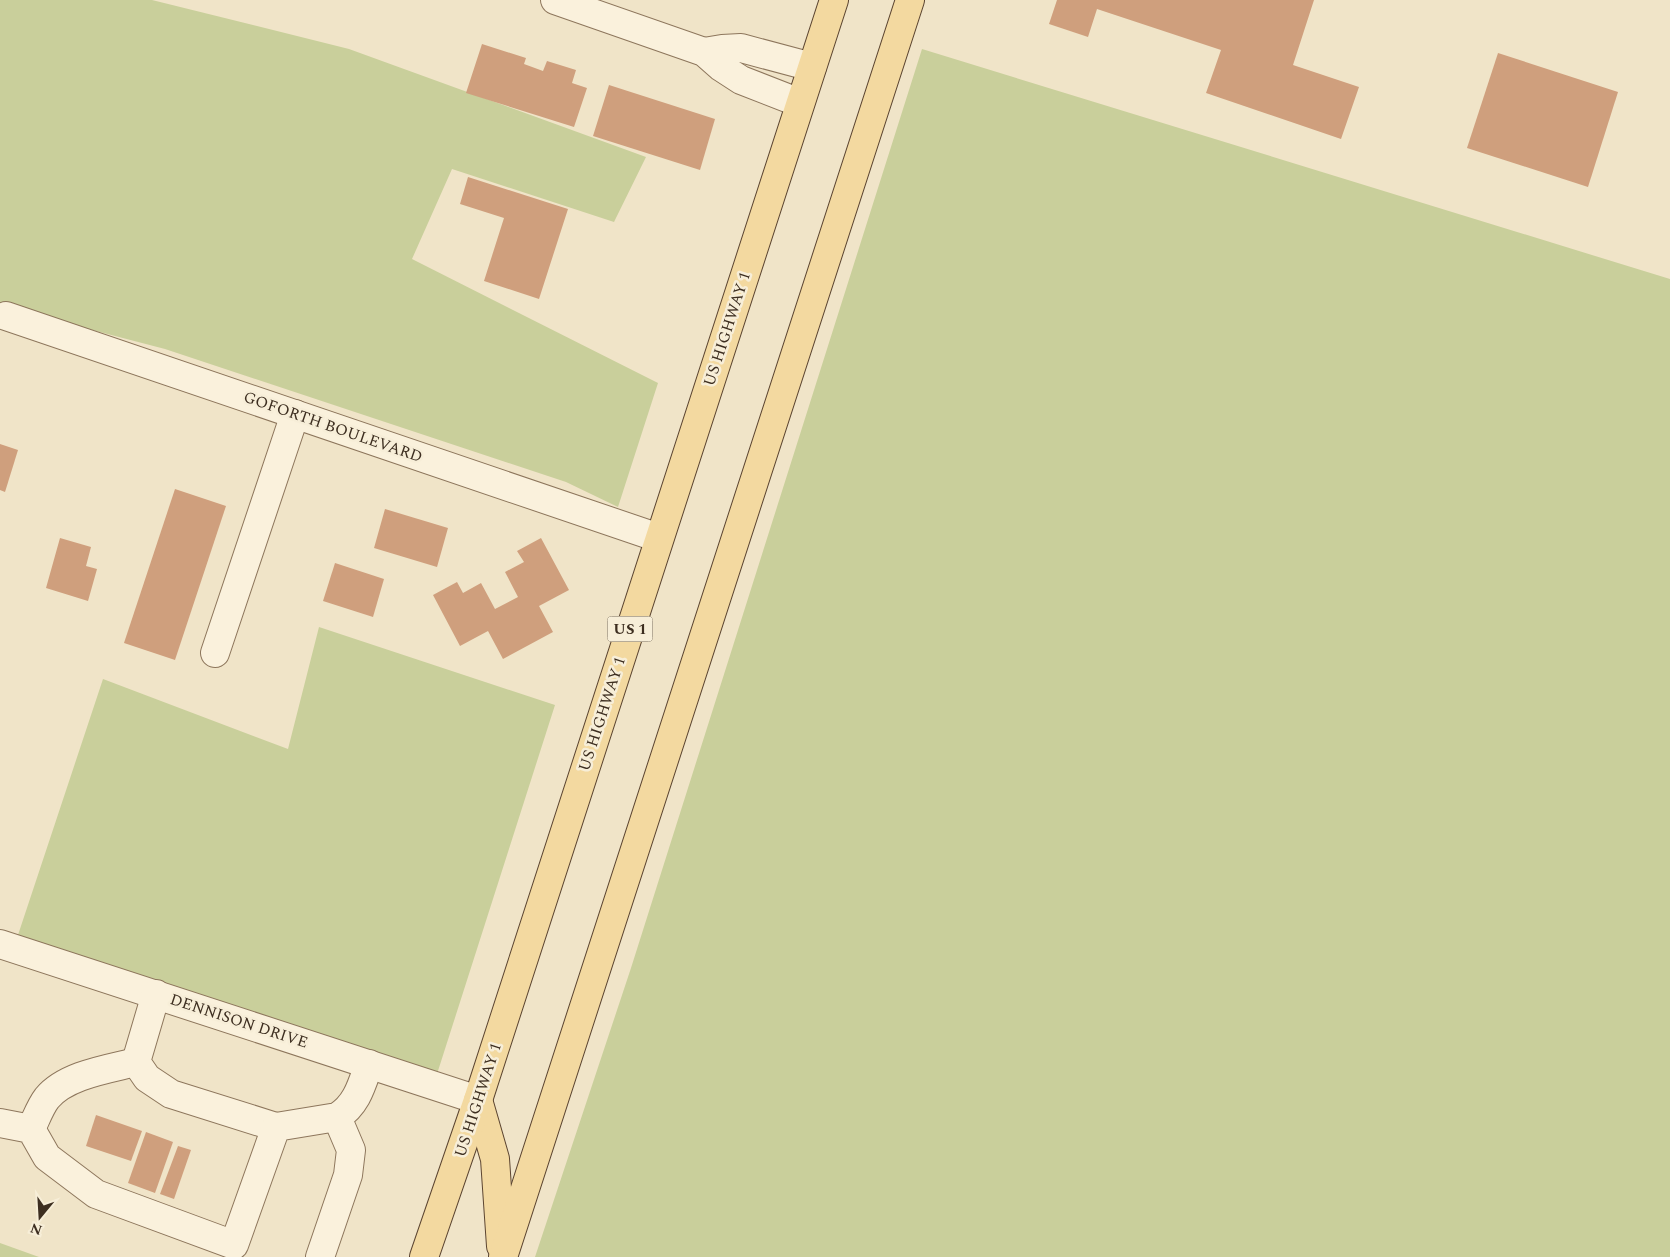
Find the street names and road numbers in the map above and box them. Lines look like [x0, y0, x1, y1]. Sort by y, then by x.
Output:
street label: US HIGHWAY 1 [697, 269, 757, 389]
street label: GOFORTH BOULEVARD [240, 385, 426, 469]
road number: US 1 [608, 616, 652, 642]
street label: US HIGHWAY 1 [572, 654, 632, 774]
street label: DENNISON DRIVE [167, 987, 311, 1055]
street label: US HIGHWAY 1 [448, 1040, 508, 1160]

